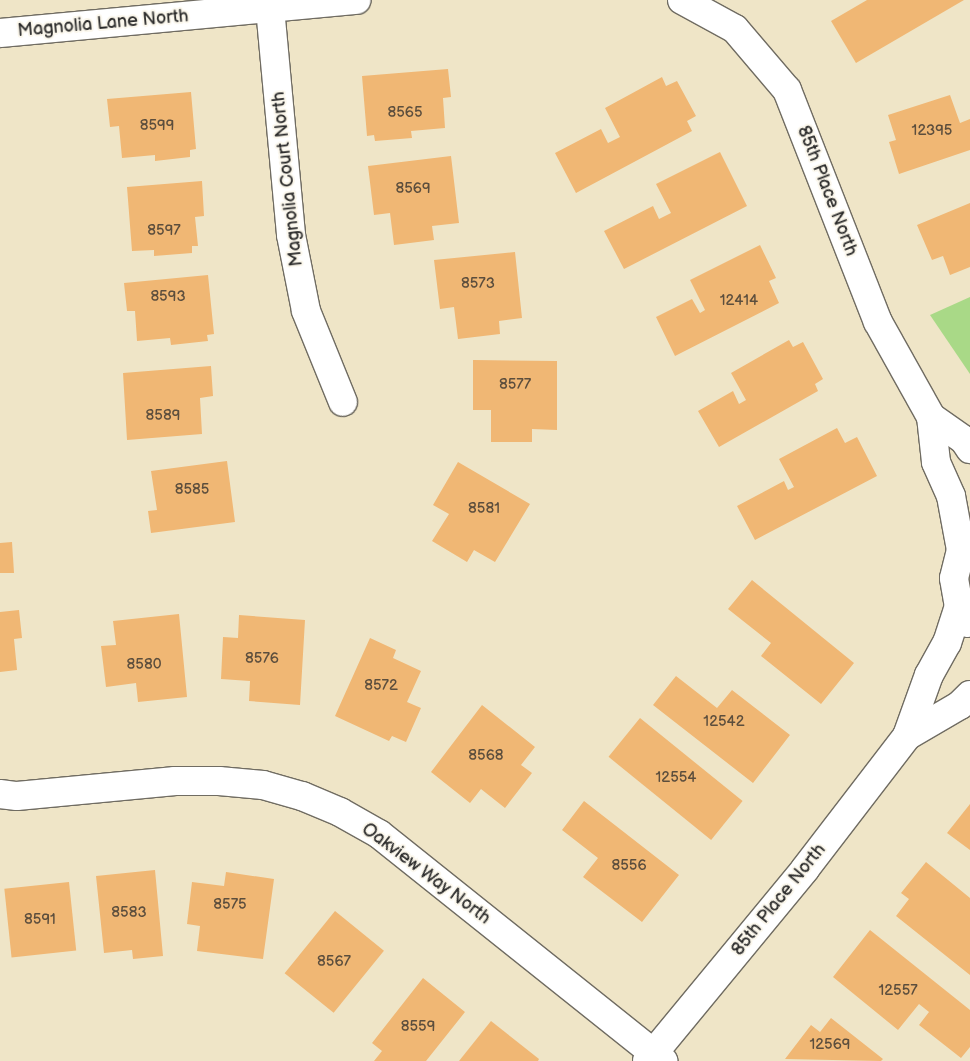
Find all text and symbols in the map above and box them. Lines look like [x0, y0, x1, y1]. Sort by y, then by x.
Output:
street label: Magnolia Lane North [17, 6, 189, 42]
street label: Magnolia Court North [268, 91, 308, 267]
house number: 8565 [387, 104, 423, 122]
house number: 8599 [140, 117, 174, 135]
house number: 12395 [912, 122, 952, 140]
street label: 85th Place North [792, 123, 862, 259]
house number: 8569 [395, 180, 431, 198]
house number: 8597 [147, 222, 181, 240]
house number: 8573 [461, 275, 495, 293]
house number: 8593 [150, 288, 186, 306]
house number: 12414 [720, 292, 758, 310]
house number: 8577 [499, 376, 531, 394]
house number: 8589 [146, 407, 180, 425]
house number: 8585 [175, 481, 209, 499]
house number: 8581 [468, 500, 500, 518]
house number: 8576 [245, 650, 279, 668]
house number: 8580 [127, 656, 161, 674]
house number: 8572 [364, 677, 398, 695]
house number: 12542 [703, 713, 745, 731]
house number: 8568 [468, 747, 504, 765]
house number: 12554 [656, 769, 696, 787]
street label: Oakview Way North [357, 818, 495, 930]
street label: 85th Place North [727, 840, 831, 960]
house number: 8556 [611, 857, 647, 875]
house number: 8575 [213, 896, 247, 914]
house number: 8583 [111, 904, 147, 922]
house number: 8591 [24, 911, 56, 929]
house number: 8567 [317, 953, 351, 971]
house number: 12557 [878, 982, 918, 1000]
house number: 8559 [401, 1018, 435, 1036]
house number: 12569 [809, 1036, 851, 1054]

